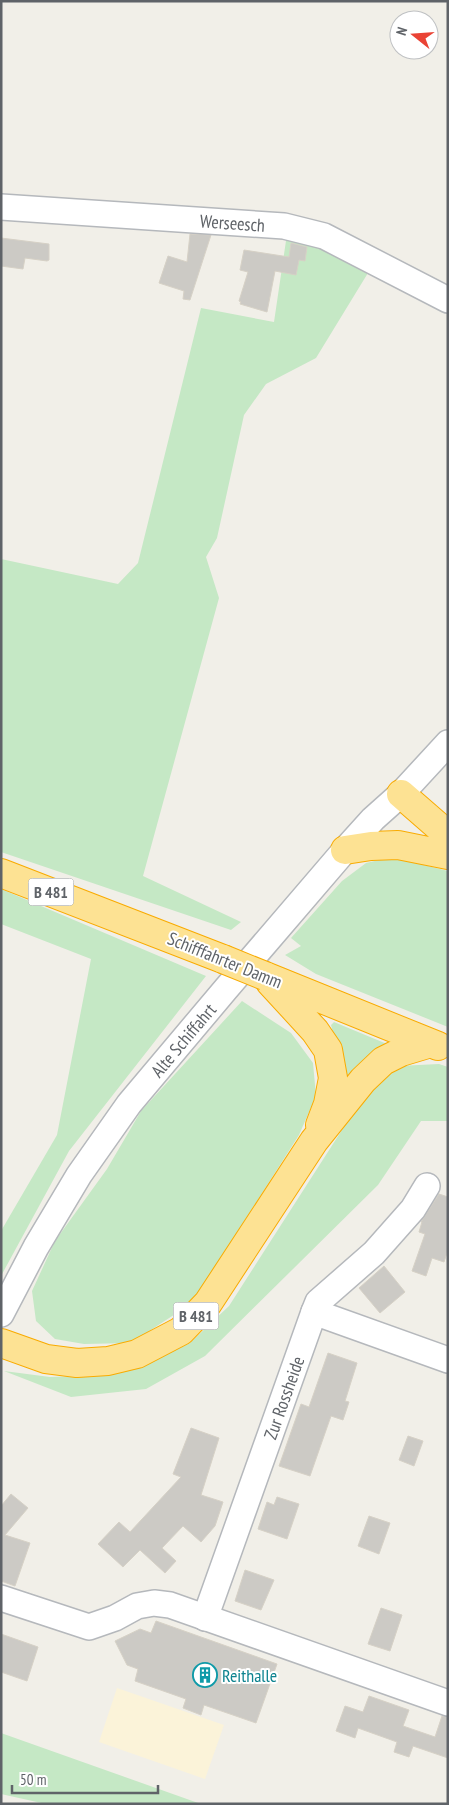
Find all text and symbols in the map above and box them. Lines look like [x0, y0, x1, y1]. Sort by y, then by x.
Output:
north arrow [389, 10, 439, 60]
text: N [392, 25, 411, 37]
street label: Werseesch [199, 209, 266, 236]
road number: B 481 [28, 879, 74, 906]
street label: Schifffahrter Damm [164, 927, 286, 993]
street label: Alte Schiffahrt [145, 998, 221, 1082]
road number: B 481 [174, 1302, 218, 1330]
street label: Zur Rossheide [258, 1353, 309, 1442]
building icon: Reithalle [192, 1662, 218, 1688]
place label: Reithalle [222, 1664, 277, 1687]
scale bar [12, 1762, 159, 1794]
text: 50 m [20, 1770, 46, 1789]

